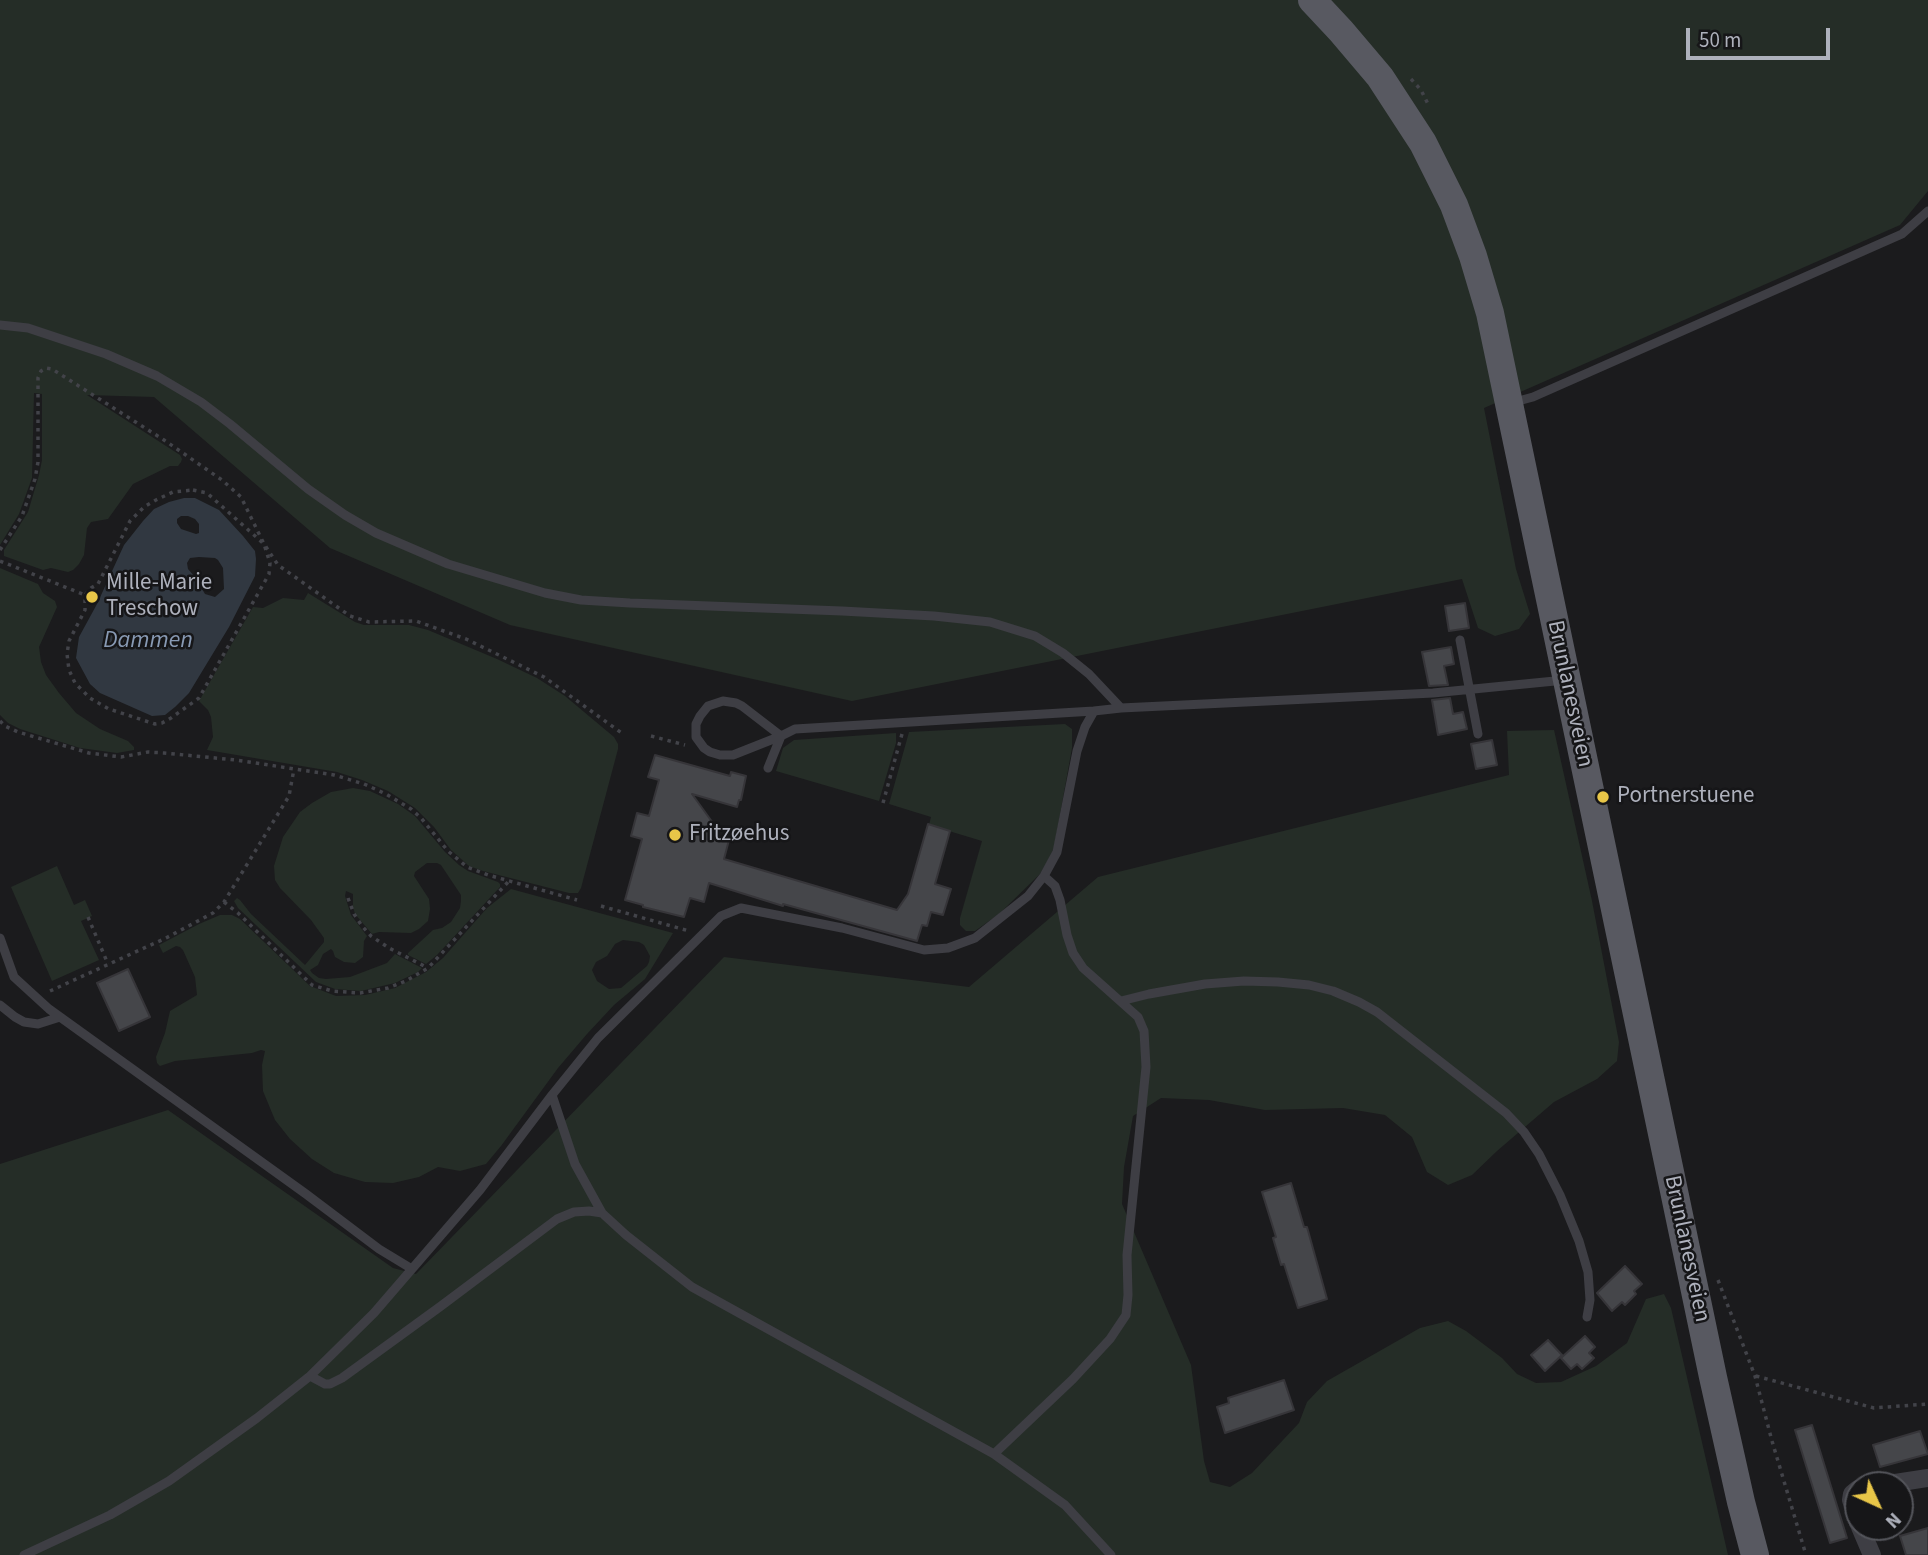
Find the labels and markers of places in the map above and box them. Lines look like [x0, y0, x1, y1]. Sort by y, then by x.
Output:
place label: Mille-Marie Treschow [106, 570, 212, 624]
marker: Mille-Marie Treschow [84, 589, 100, 605]
place label: Portnerstuene [1617, 783, 1754, 811]
marker: Portnerstuene [1595, 789, 1611, 805]
place label: Fritzøehus [689, 821, 789, 849]
marker: Fritzøehus [667, 827, 683, 843]

